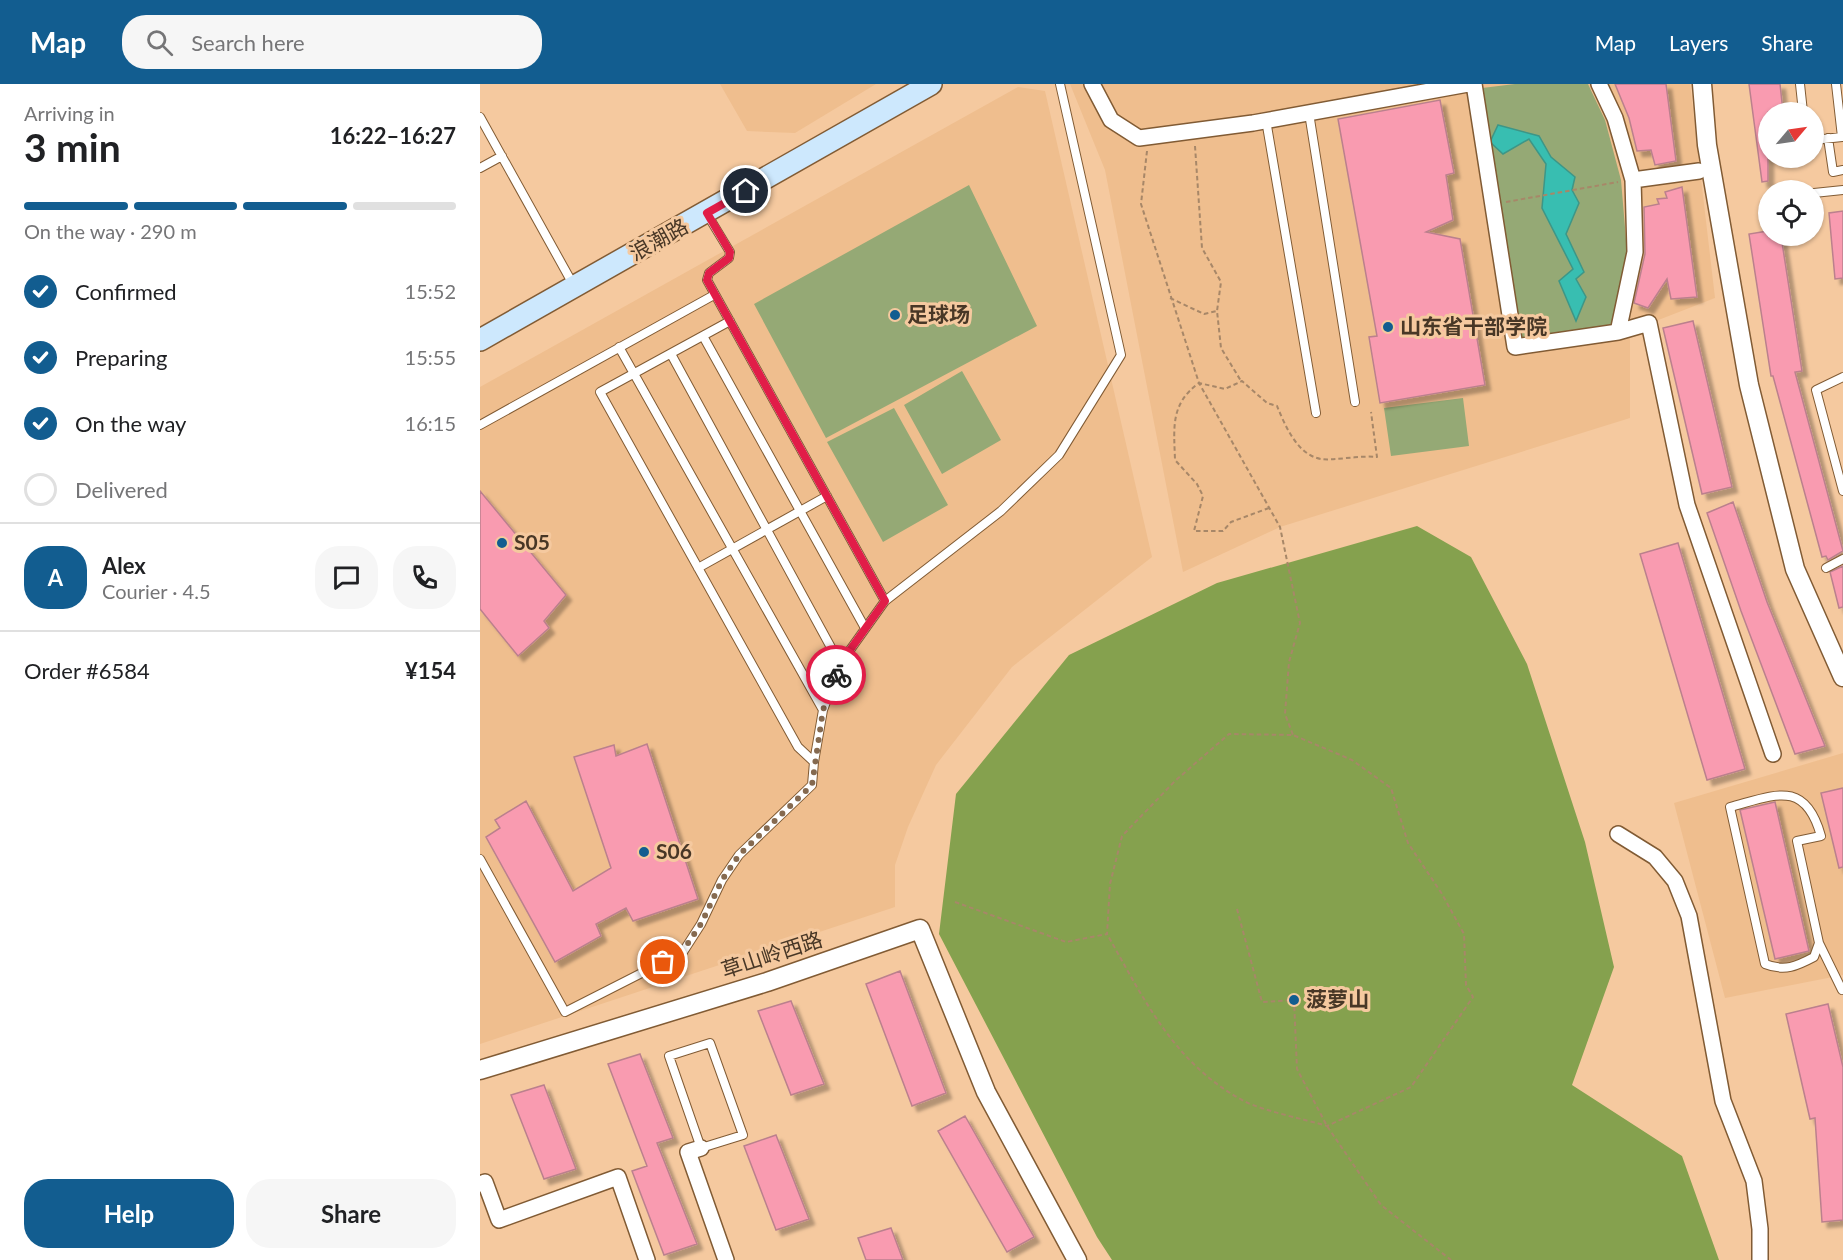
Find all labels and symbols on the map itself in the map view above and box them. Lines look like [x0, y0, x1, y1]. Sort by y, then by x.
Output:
north arrow [1758, 102, 1824, 168]
pin [720, 165, 771, 216]
street label: 浪潮路 [625, 212, 692, 265]
place label: 足球场 [907, 301, 970, 326]
marker: 足球场 [888, 308, 902, 322]
place label: 山东省干部学院 [1400, 313, 1547, 338]
marker: 山东省干部学院 [1381, 320, 1395, 334]
place label: S05 [514, 529, 550, 554]
marker: S05 [495, 536, 509, 550]
courier [806, 645, 866, 705]
place label: S06 [656, 838, 692, 863]
marker: S06 [637, 845, 651, 859]
street label: 草山岭西路 [718, 925, 825, 982]
pin [637, 936, 688, 987]
place label: 菠萝山 [1306, 986, 1369, 1011]
marker: 菠萝山 [1287, 993, 1301, 1007]

